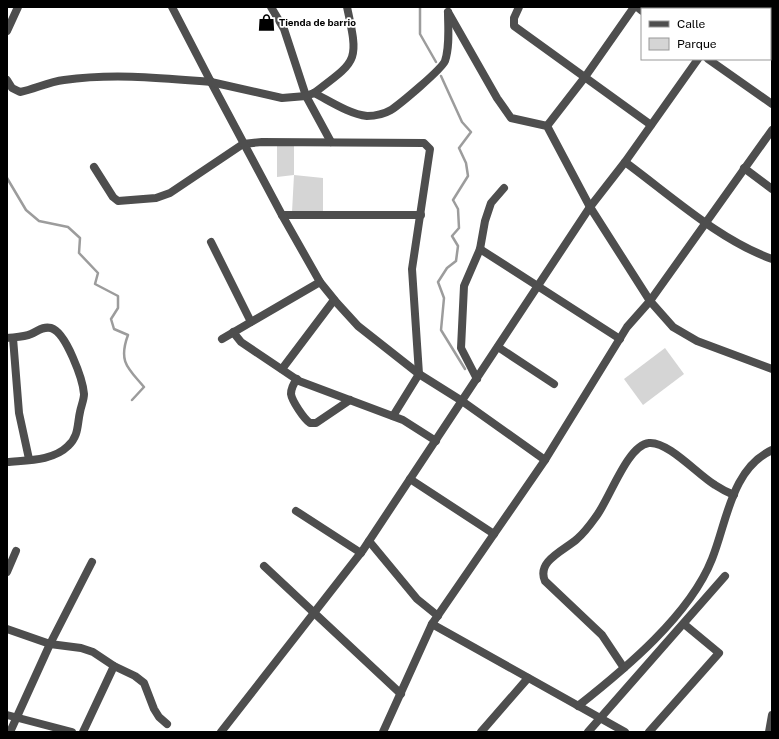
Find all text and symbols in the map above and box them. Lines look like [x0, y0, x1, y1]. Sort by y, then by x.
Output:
legend [641, 8, 771, 60]
shop icon: Tienda de barrio [256, 12, 276, 32]
place label: Tienda de barrio [279, 16, 356, 28]
text: Calle [677, 17, 706, 31]
text: Parque [677, 37, 717, 51]

